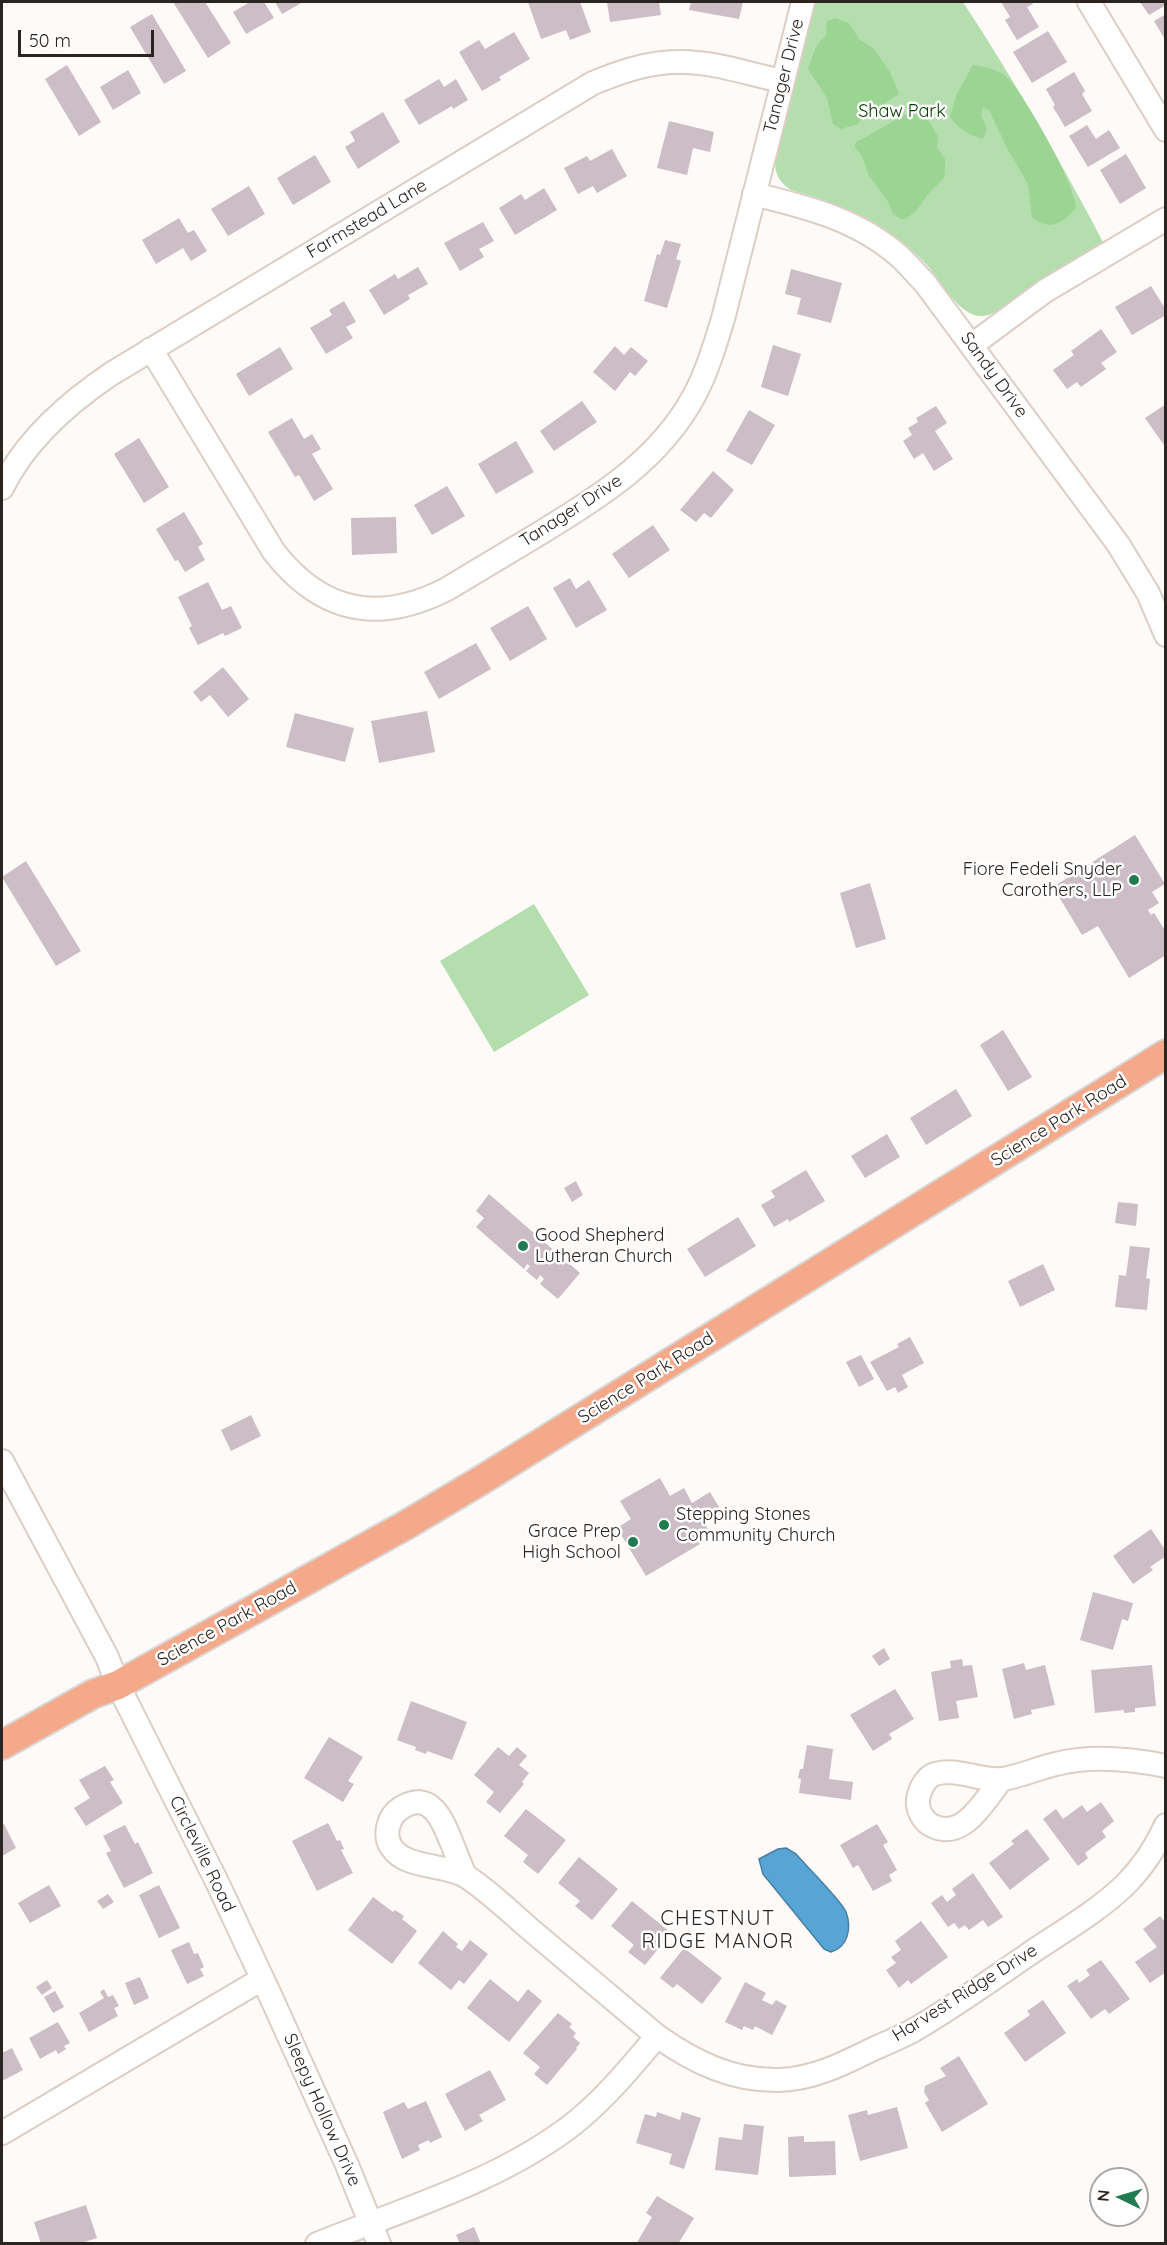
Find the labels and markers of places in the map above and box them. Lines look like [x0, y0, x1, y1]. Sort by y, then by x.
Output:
place label: Fiore Fedeli Snyder Carothers, LLP [963, 859, 1122, 902]
marker: Fiore Fedeli Snyder Carothers, LLP [1127, 873, 1141, 887]
place label: Good Shepherd Lutheran Church [535, 1225, 673, 1268]
marker: Good Shepherd Lutheran Church [516, 1239, 530, 1253]
place label: Stepping Stones Community Church [676, 1504, 835, 1546]
marker: Stepping Stones Community Church [657, 1518, 671, 1532]
place label: Grace Prep High School [522, 1521, 621, 1564]
marker: Grace Prep High School [626, 1535, 640, 1549]

